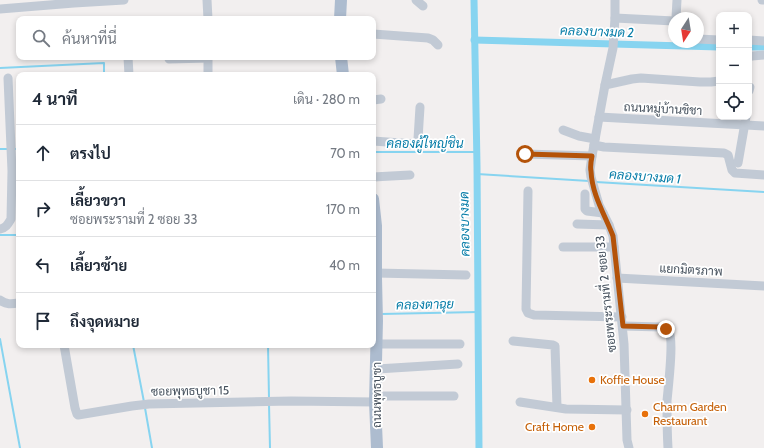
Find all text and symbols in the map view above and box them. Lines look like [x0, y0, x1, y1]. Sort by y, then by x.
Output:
north arrow [668, 12, 704, 48]
map controls [716, 12, 752, 120]
button: + [716, 12, 752, 48]
search box [16, 16, 376, 60]
water label: คลองบางมด 2 [560, 22, 634, 40]
icon: search [30, 27, 52, 49]
text: ค้นหาที่นี่ [62, 30, 117, 48]
button: − [716, 48, 752, 84]
button: locate [716, 84, 752, 120]
text: 4 นาที [32, 89, 78, 109]
text: เดิน · 280 m [293, 91, 360, 107]
street label: ถนนหมู่บ้านชิชา [623, 99, 703, 119]
water label: คลองผู้ใหญ่ชิน [386, 135, 464, 153]
icon: ahead [32, 142, 54, 164]
text: ตรงไป [70, 145, 111, 163]
text: 70 m [330, 145, 360, 161]
route start [516, 145, 534, 163]
water label: คลองบางมด 1 [609, 166, 681, 186]
water label: คลองบางมด [455, 191, 473, 257]
text: เลี้ยวขวา [70, 192, 126, 210]
icon: right [32, 198, 54, 220]
text: 170 m [326, 201, 360, 217]
text: ซอยพระรามที่ 2 ซอย 33 [70, 211, 198, 227]
street label: ซอยพระรามที่ 2 ซอย 33 [589, 235, 619, 354]
icon: left [32, 254, 54, 276]
text: เลี้ยวซ้าย [70, 257, 127, 275]
text: 40 m [329, 257, 360, 273]
street label: แยกมิตรภาพ [659, 260, 723, 279]
water label: คลองตาฉุย [396, 295, 455, 315]
icon: arrive [32, 310, 54, 332]
text: ถึงจุดหมาย [70, 313, 140, 331]
route end [657, 320, 675, 338]
street label: ถนนพุทธบูชา [369, 362, 386, 428]
place label: Koffie House [600, 372, 665, 387]
marker: Koffie House [587, 375, 597, 385]
street label: ซอยพุทธบูชา 15 [151, 382, 229, 401]
place label: Charm Garden Restaurant [653, 399, 727, 428]
marker: Charm Garden Restaurant [640, 409, 650, 419]
place label: Craft Home [525, 419, 584, 434]
marker: Craft Home [587, 422, 597, 432]

